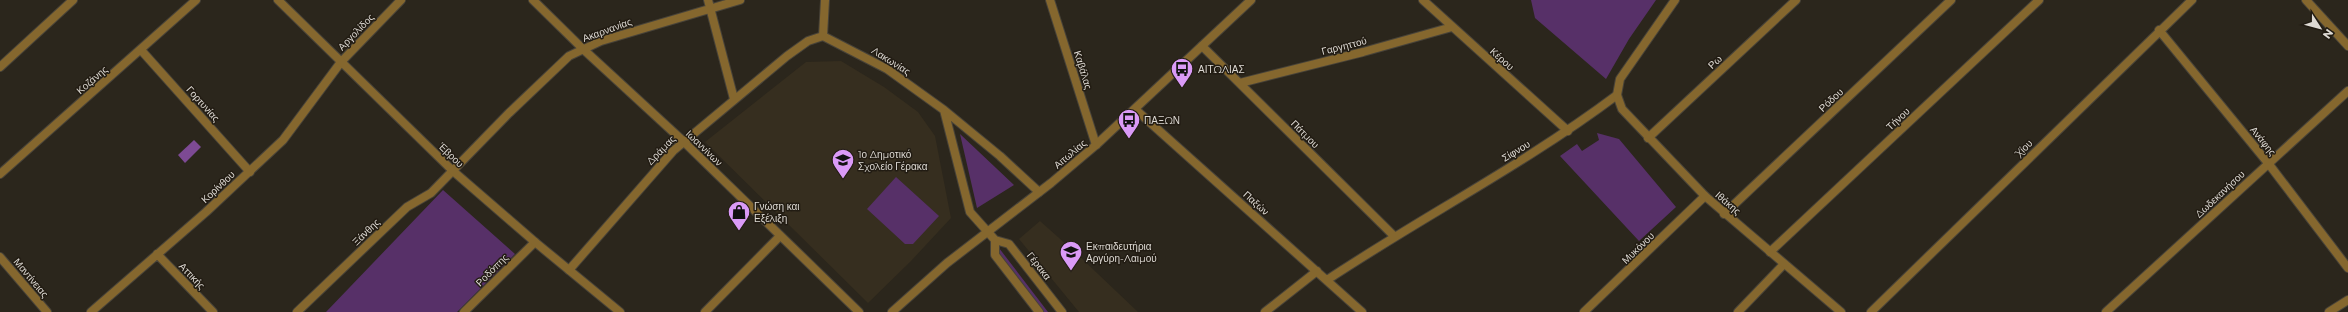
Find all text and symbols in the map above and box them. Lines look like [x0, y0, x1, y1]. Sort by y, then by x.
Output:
north arrow [2300, 8, 2340, 48]
street label: Αργολίδος [335, 11, 377, 53]
street label: Ακαρνανίας [581, 15, 634, 45]
text: N [2320, 26, 2336, 42]
street label: Γαργηττού [1320, 34, 1368, 58]
street label: Λακωνίας [869, 44, 913, 78]
street label: Κέρου [1487, 45, 1517, 73]
street label: Καβάλας [1071, 49, 1095, 91]
street label: Ρω [1705, 52, 1725, 72]
bus stop icon: ΑΙΤΩΛΙΑΣ [1169, 56, 1195, 89]
street label: Κοζάνης [74, 63, 110, 97]
place label: ΑΙΤΩΛΙΑΣ [1198, 63, 1245, 76]
street label: Γορτυνίας [183, 83, 223, 125]
street label: Ρόδου [1816, 85, 1846, 115]
street label: Τήνου [1883, 105, 1913, 133]
bus stop icon: ΠΑΞΩΝ [1116, 107, 1142, 140]
place label: ΠΑΞΩΝ [1144, 114, 1180, 127]
street label: Πάτμου [1288, 117, 1322, 151]
street label: Ανάφης [2247, 124, 2279, 158]
street label: Ιωαννίνων [683, 127, 725, 169]
street label: Δράμας [644, 132, 678, 167]
street label: Αιτωλίας [1051, 136, 1089, 171]
street label: Σίφνου [1499, 137, 1533, 165]
street label: Χίου [2011, 137, 2035, 161]
street label: Έβρου [435, 139, 466, 170]
school or university icon: 1ο Δημοτικό Σχολείο Γέρακα [830, 147, 856, 180]
place label: 1ο Δημοτικό Σχολείο Γέρακα [858, 148, 928, 173]
street label: Κορίνθου [198, 168, 238, 206]
street label: Δωδεκανήσου [2192, 168, 2248, 220]
street label: Παξών [1240, 188, 1272, 218]
street label: Ιθάκης [1713, 188, 1744, 218]
shop icon: Γνώση και Εξέλιξη [726, 199, 752, 232]
place label: Γνώση και Εξέλιξη [754, 200, 800, 225]
street label: Ξάνθης [350, 216, 383, 248]
street label: Μυκόνου [1619, 229, 1657, 267]
school or university icon: Εκπαιδευτήρια Αργύρη-Λαιμού [1058, 239, 1084, 272]
place label: Εκπαιδευτήρια Αργύρη-Λαιμού [1086, 240, 1157, 265]
street label: Γέρακα [1024, 249, 1054, 283]
street label: Ροδόπης [473, 251, 511, 289]
street label: Μαντίνειας [11, 256, 51, 301]
street label: Αττικής [176, 260, 208, 292]

